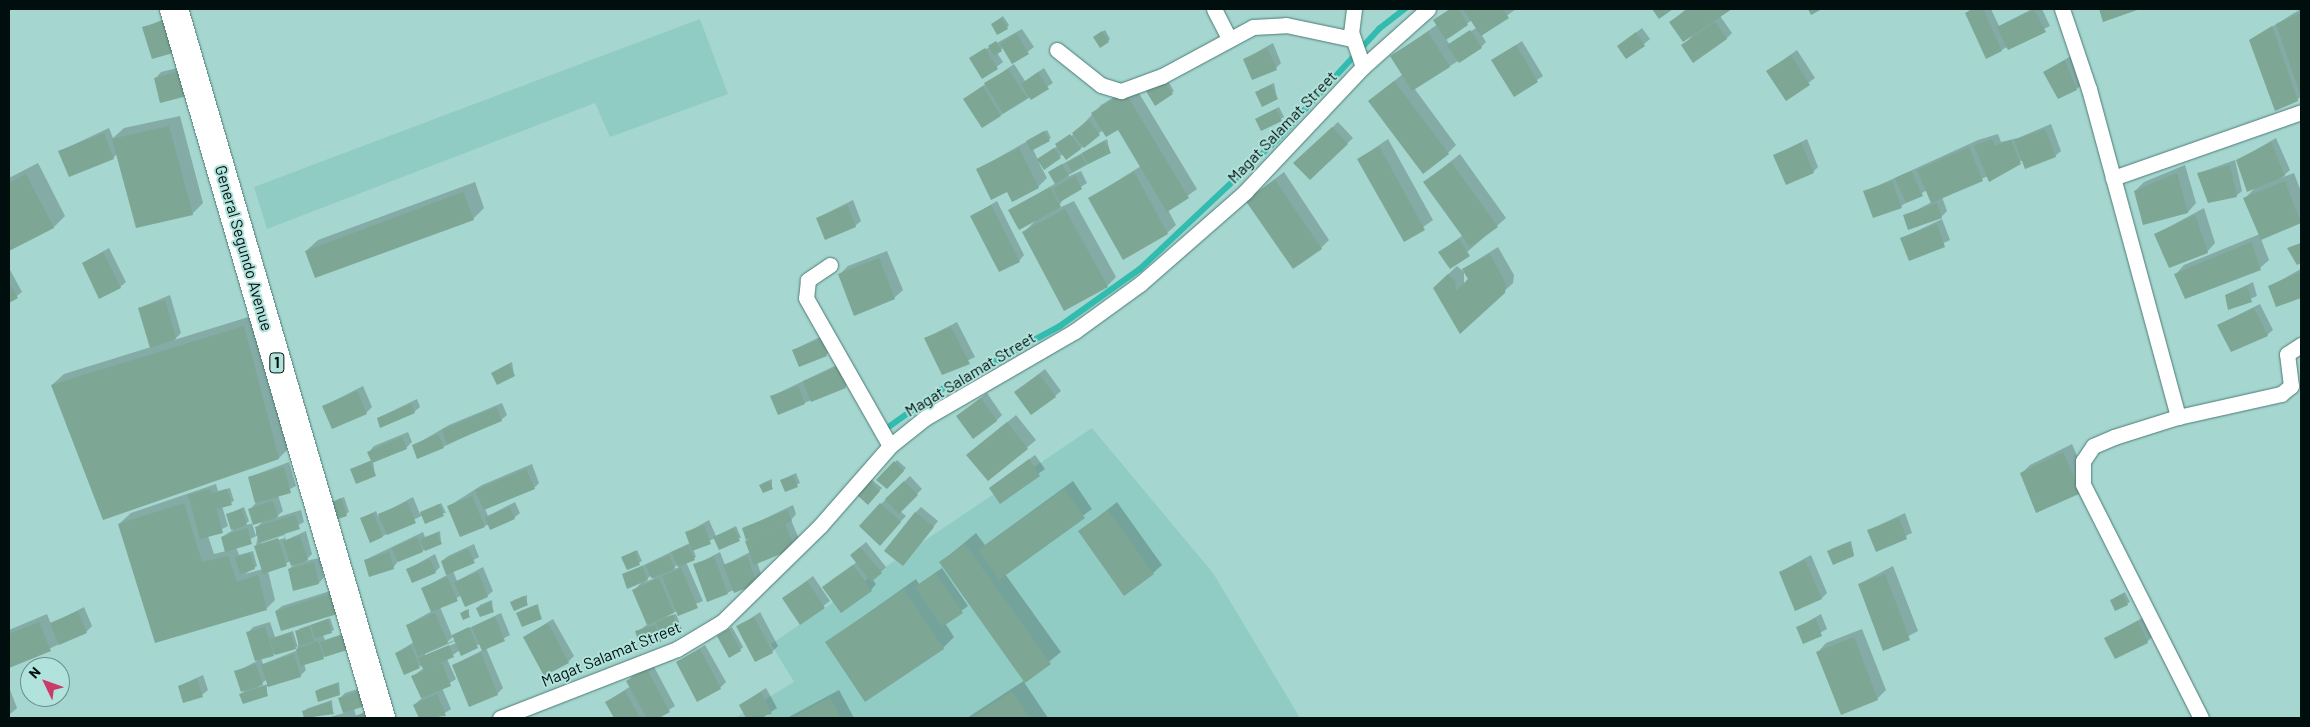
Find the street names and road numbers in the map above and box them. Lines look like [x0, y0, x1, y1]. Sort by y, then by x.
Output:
street label: Magat Salamat Street [1223, 67, 1341, 187]
street label: General Segundo Avenue [211, 163, 277, 333]
street label: Magat Salamat Street [901, 327, 1039, 421]
road number: 1 [268, 350, 286, 376]
street label: Magat Salamat Street [538, 617, 684, 691]

